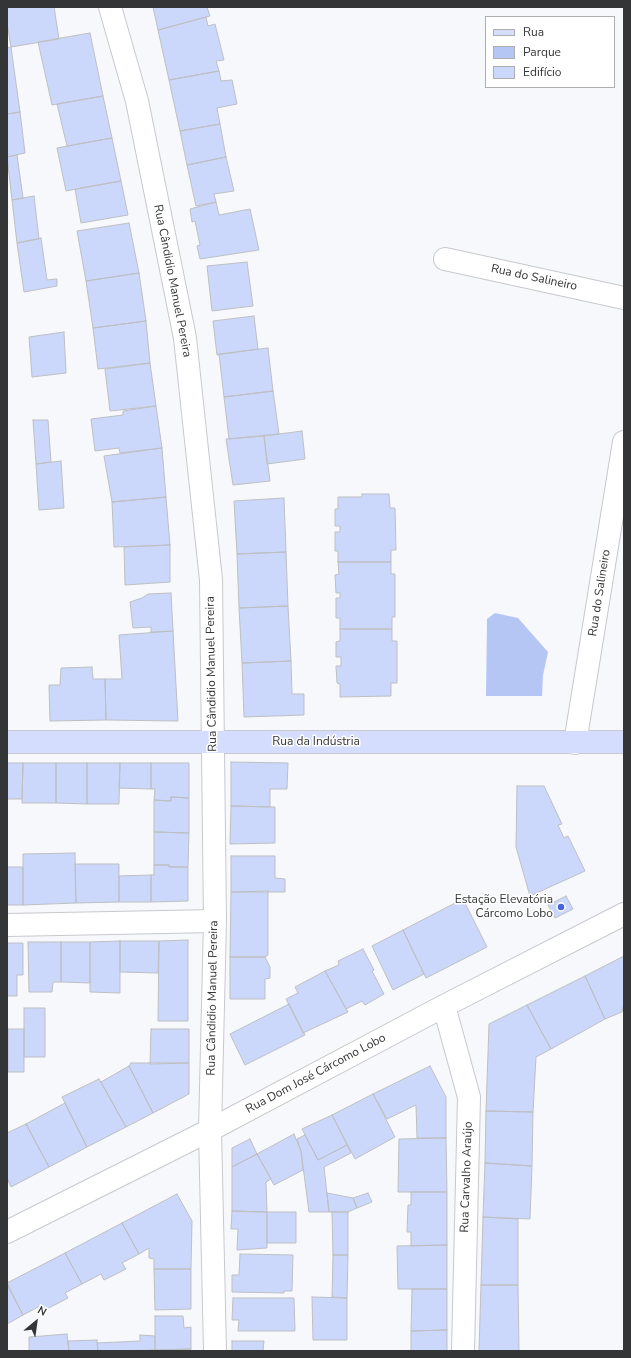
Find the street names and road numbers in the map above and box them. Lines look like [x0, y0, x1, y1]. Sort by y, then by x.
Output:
street label: Rua Cândidio Manuel Pereira [150, 203, 194, 359]
street label: Rua do Salineiro [490, 262, 578, 294]
street label: Rua do Salineiro [586, 548, 614, 638]
street label: Rua Cândidio Manuel Pereira [203, 596, 221, 752]
street label: Rua da Indústria [272, 735, 360, 749]
street label: Rua Cândidio Manuel Pereira [204, 920, 222, 1076]
street label: Rua Dom José Cárcomo Lobo [244, 1031, 388, 1117]
street label: Rua Carvalho Araújo [458, 1121, 476, 1233]

